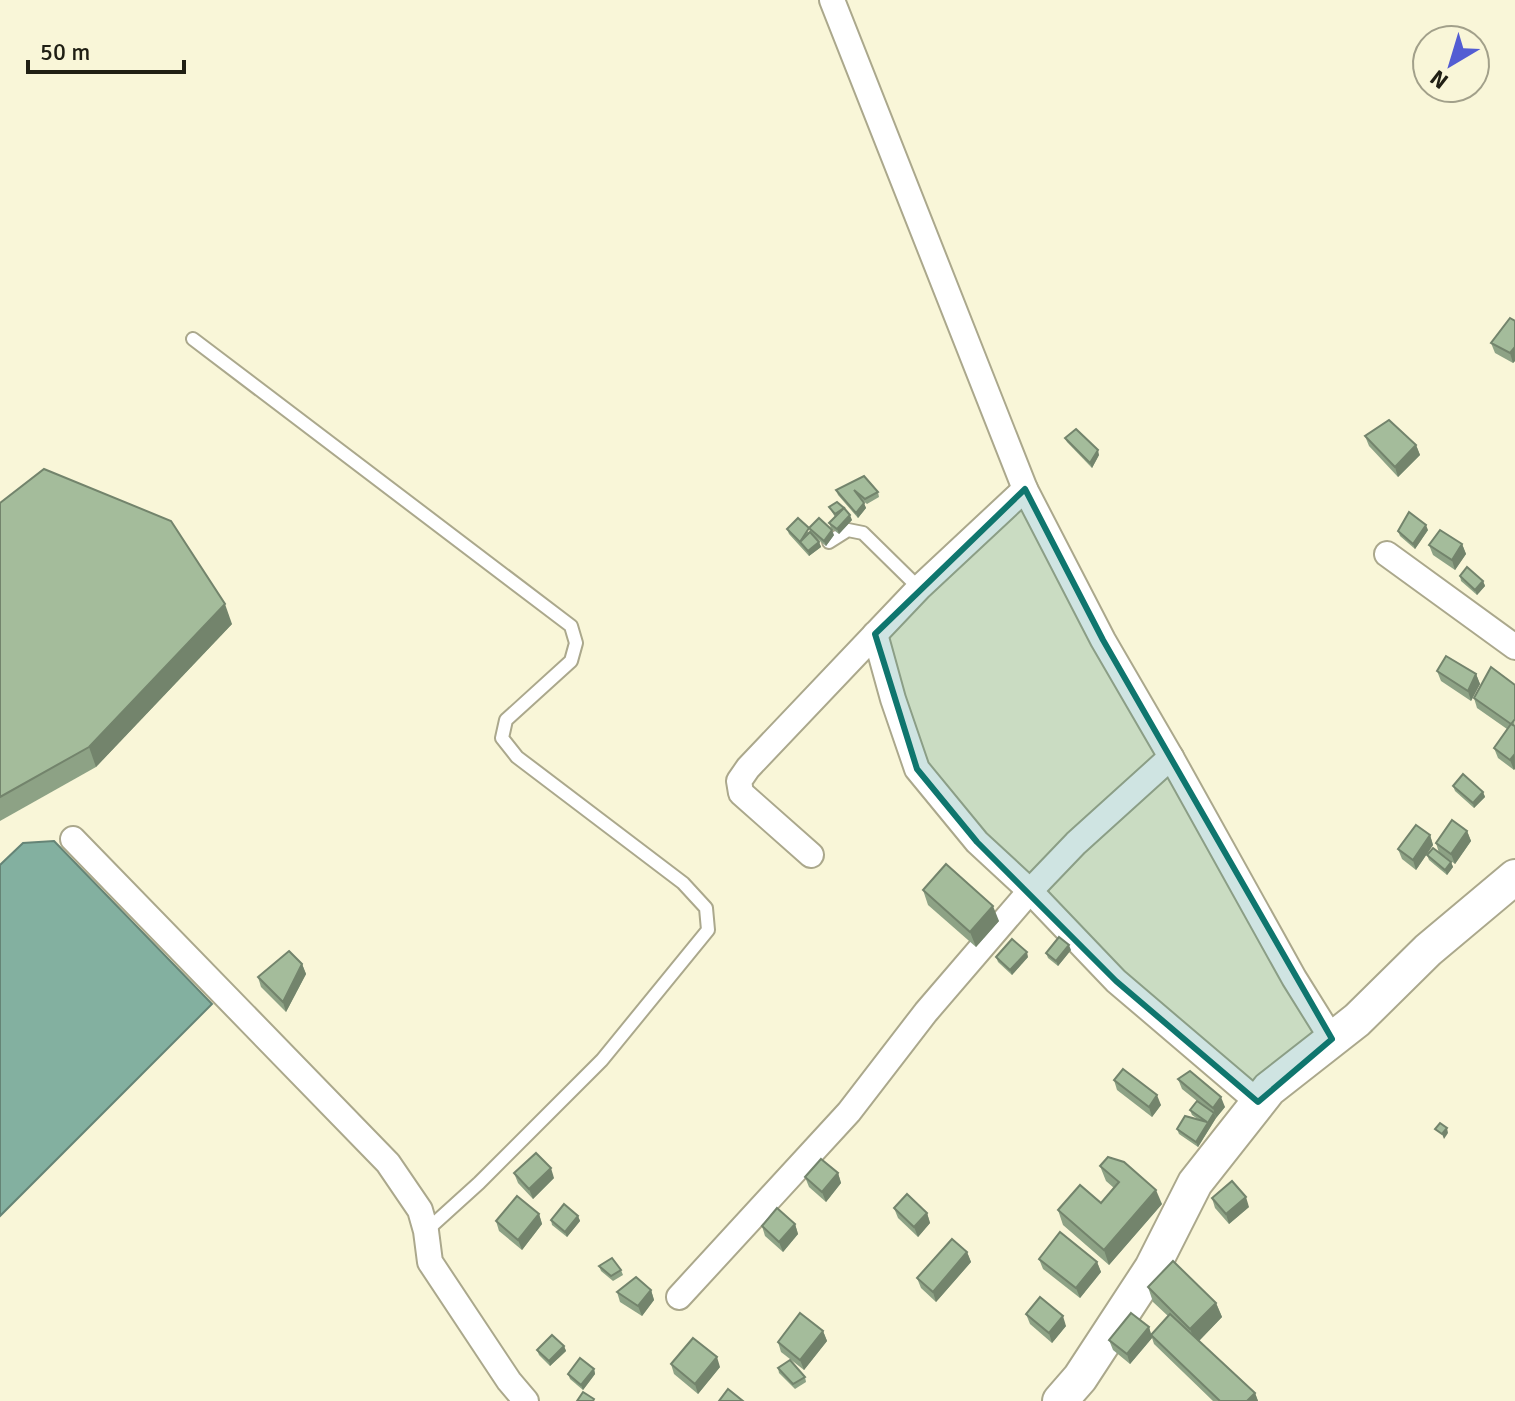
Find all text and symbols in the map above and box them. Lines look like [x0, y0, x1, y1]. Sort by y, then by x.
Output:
scale bar [28, 24, 184, 74]
north arrow [1411, 24, 1491, 104]
text: 50 m [40, 37, 90, 67]
text: N [1425, 64, 1453, 95]

